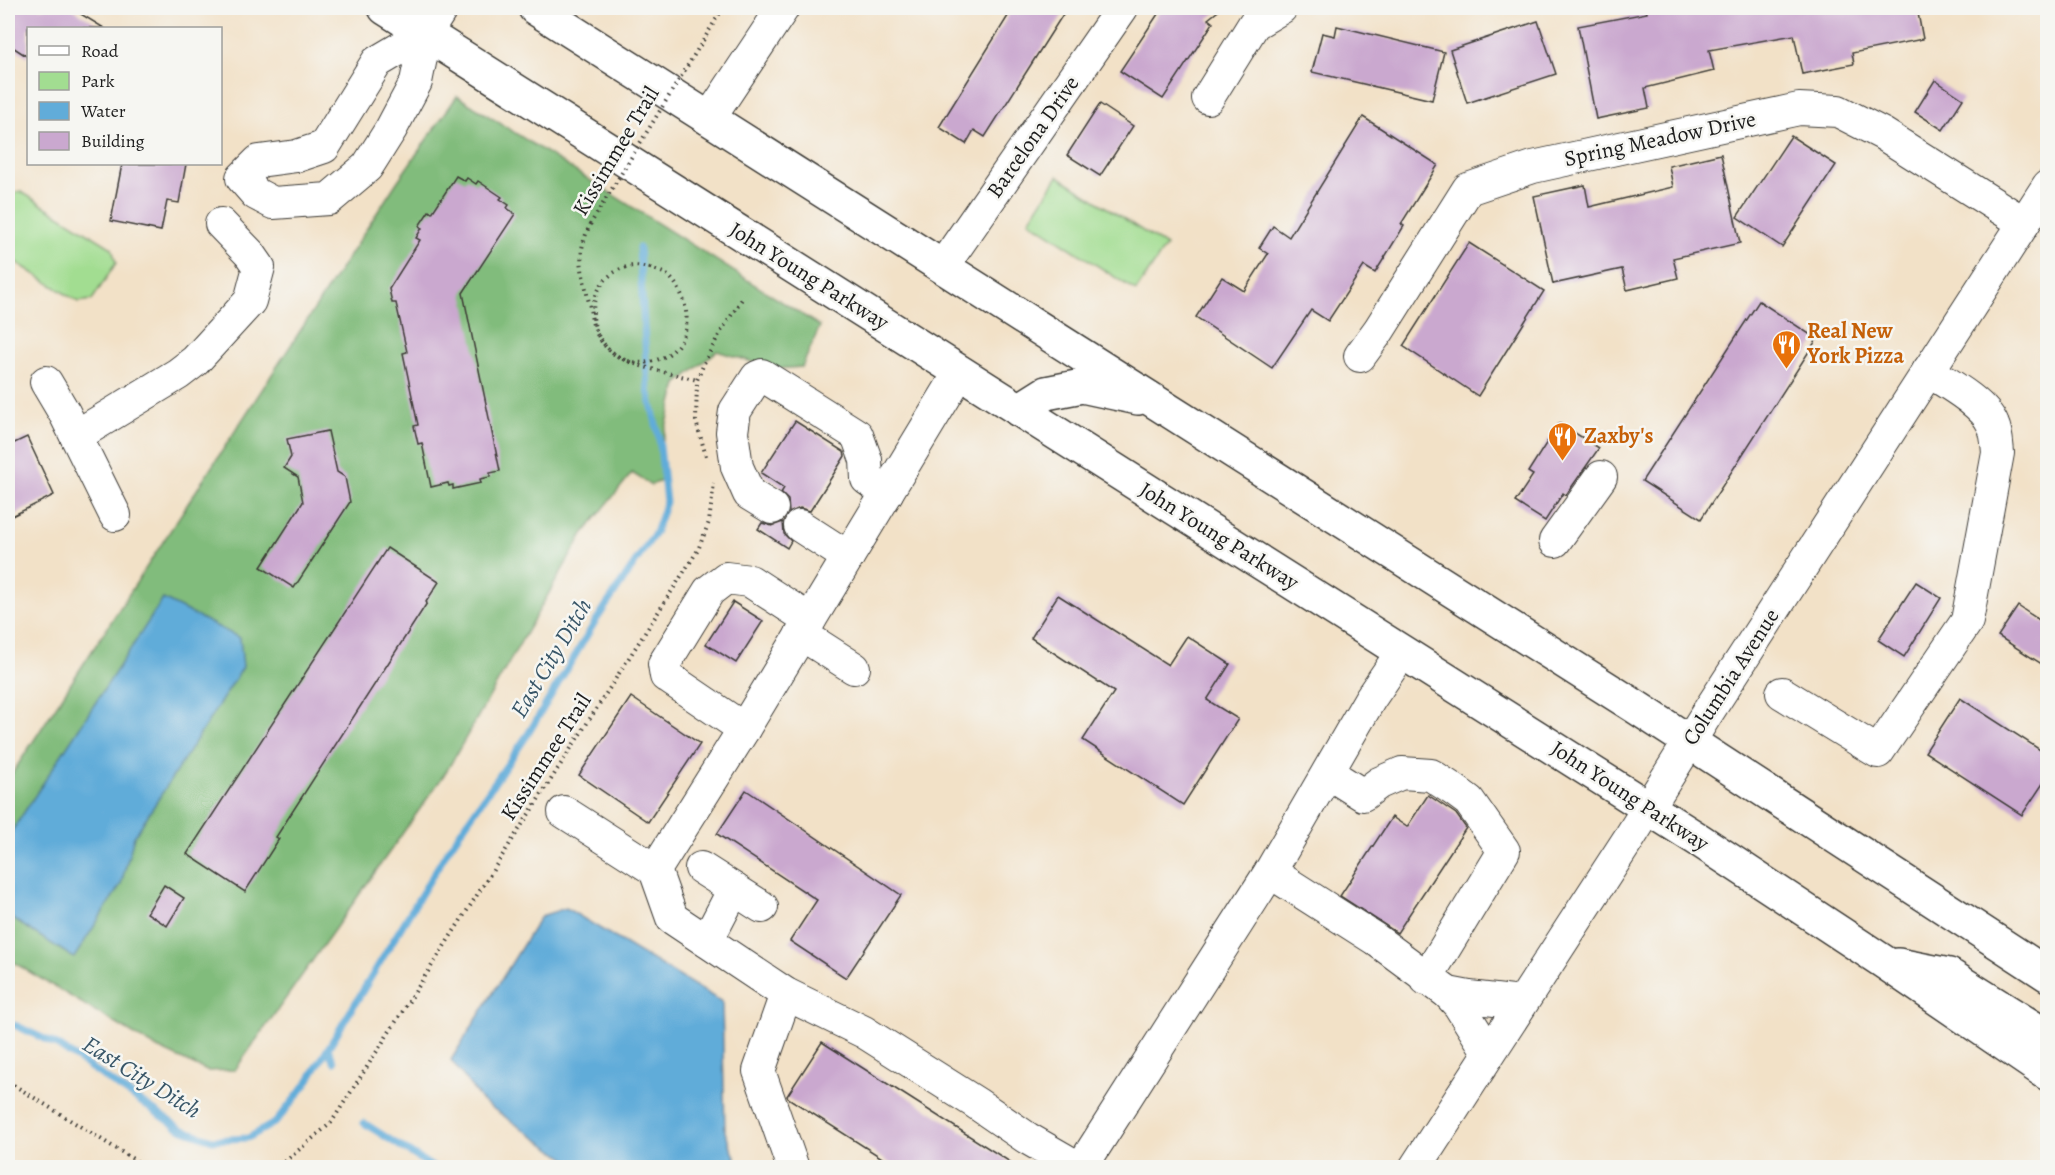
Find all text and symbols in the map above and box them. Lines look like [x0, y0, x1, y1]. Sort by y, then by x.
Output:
legend [27, 27, 222, 165]
text: Road [81, 39, 119, 63]
text: Park [81, 69, 115, 93]
street label: Barcelona Drive [980, 70, 1086, 204]
street label: Kissimmee Trail [566, 81, 666, 221]
text: Water [80, 99, 126, 123]
street label: Spring Meadow Drive [1561, 104, 1759, 174]
text: Building [81, 129, 145, 153]
street label: John Young Parkway [724, 215, 895, 337]
place label: Real New York Pizza [1806, 316, 1904, 371]
restaurant icon: Real New York Pizza [1770, 328, 1802, 370]
restaurant icon: Zaxby's [1547, 420, 1579, 462]
place label: Zaxby's [1584, 421, 1653, 451]
street label: John Young Parkway [1134, 475, 1305, 597]
water label: East City Ditch [503, 592, 599, 724]
street label: Columbia Avenue [1676, 603, 1786, 751]
street label: Kissimmee Trail [494, 688, 598, 826]
street label: John Young Parkway [1545, 734, 1715, 858]
water label: East City Ditch [77, 1028, 207, 1126]

